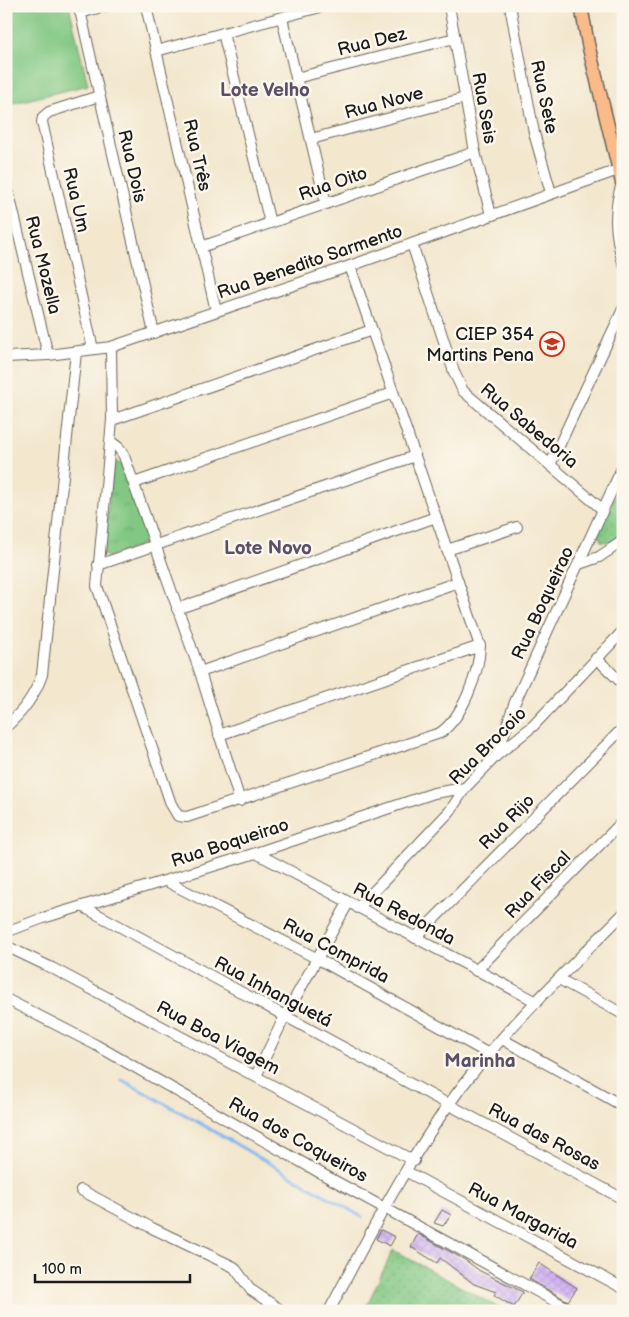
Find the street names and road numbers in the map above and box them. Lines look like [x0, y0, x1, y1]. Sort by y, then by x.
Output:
street label: Rua Dez [335, 23, 409, 61]
street label: Rua Sete [526, 58, 562, 136]
street label: Rua Seis [467, 71, 501, 145]
street label: Rua Nove [342, 82, 426, 124]
street label: Rua Três [179, 117, 215, 193]
street label: Rua Dois [113, 128, 151, 205]
street label: Rua Oito [296, 163, 370, 205]
street label: Rua Um [58, 166, 94, 234]
street label: Rua Mozella [21, 214, 65, 316]
street label: Rua Benedito Sarmento [215, 220, 405, 304]
street label: Rua Sabedoria [476, 379, 582, 473]
street label: Rua Boqueirao [508, 543, 578, 663]
street label: Rua Brocoio [445, 703, 531, 789]
street label: Rua Rijo [475, 790, 539, 854]
street label: Rua Boqueirao [169, 814, 291, 872]
street label: Rua Fiscal [501, 847, 575, 923]
street label: Rua Redonda [349, 878, 459, 950]
street label: Rua Comprida [279, 914, 393, 988]
street label: Rua Inhanguetá [211, 952, 335, 1032]
street label: Rua Boa Viagem [153, 997, 283, 1079]
street label: Rua dos Coqueiros [225, 1093, 371, 1187]
street label: Rua das Rosas [485, 1099, 603, 1175]
street label: Rua Margarida [464, 1178, 582, 1254]

